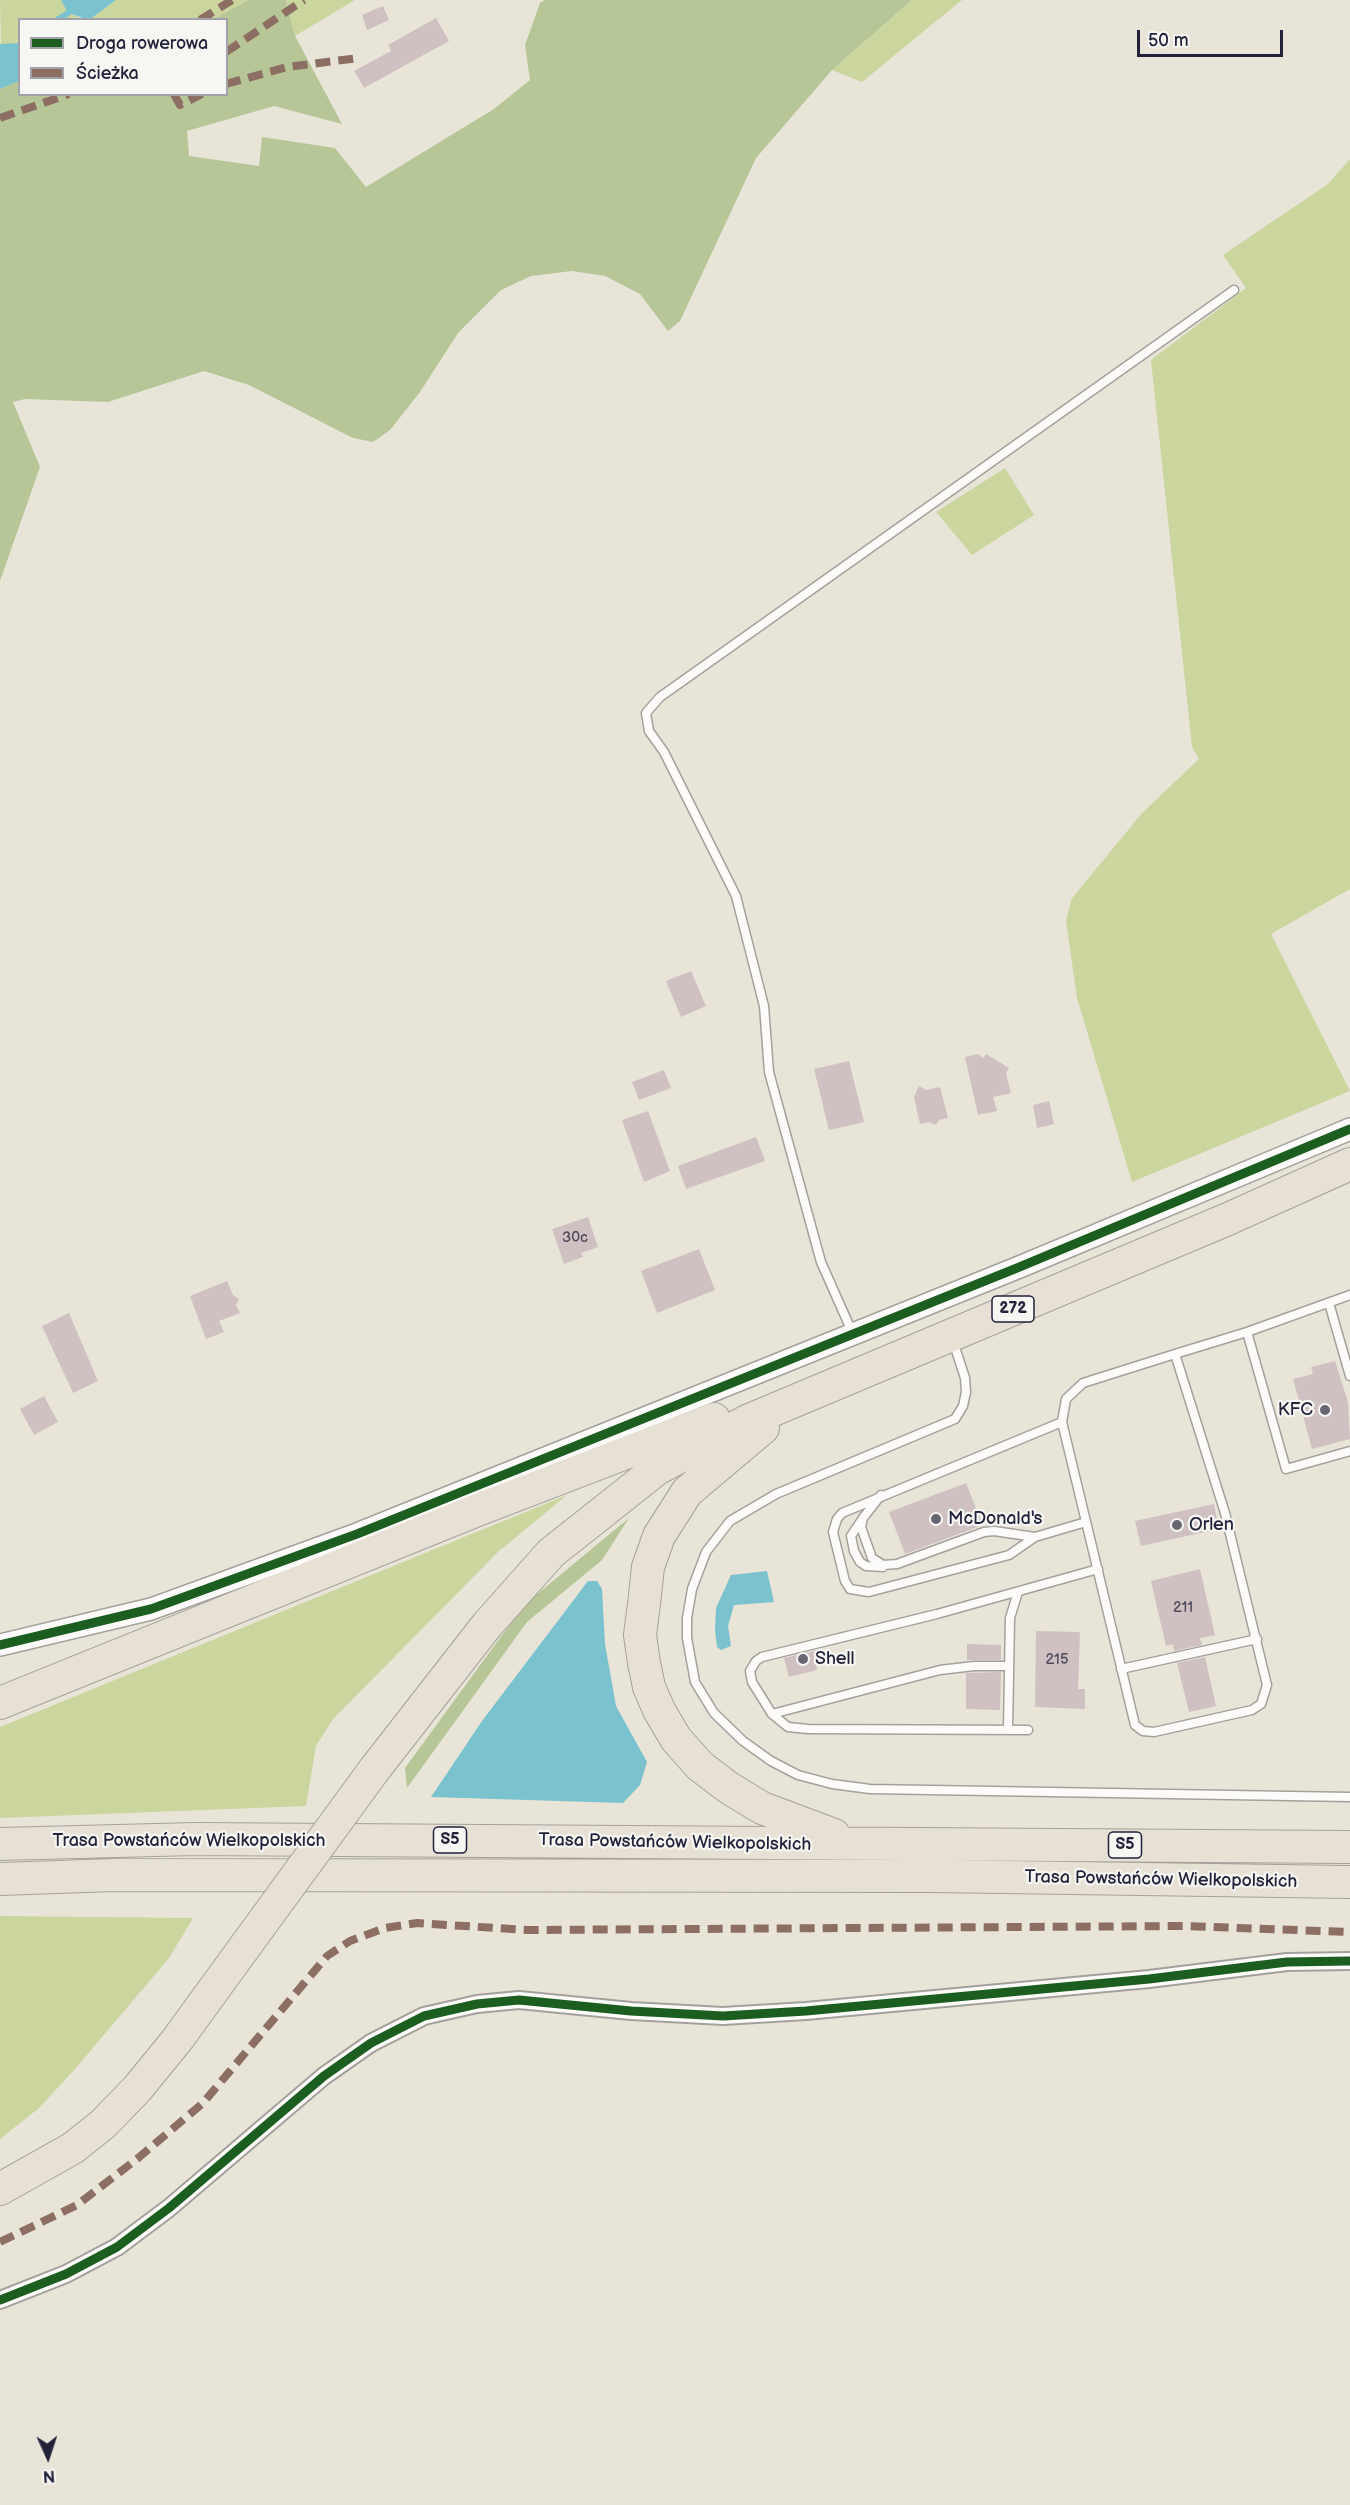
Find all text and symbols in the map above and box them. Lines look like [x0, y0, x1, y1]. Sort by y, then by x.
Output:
legend [18, 18, 228, 96]
scale bar [1140, 18, 1286, 56]
text: 50 m [1148, 30, 1189, 51]
text: Droga rowerowa [76, 33, 208, 54]
text: Ścieżka [76, 63, 139, 84]
house number: 30c [562, 1229, 588, 1247]
road number: 272 [992, 1296, 1034, 1322]
place label: KFC [1278, 1399, 1313, 1421]
marker: KFC [1318, 1403, 1332, 1417]
place label: McDonald's [948, 1508, 1042, 1530]
marker: McDonald's [929, 1512, 943, 1526]
place label: Orlen [1189, 1514, 1234, 1536]
marker: Orlen [1170, 1518, 1184, 1532]
house number: 211 [1173, 1599, 1193, 1617]
place label: Shell [815, 1648, 855, 1670]
house number: 215 [1045, 1651, 1069, 1669]
marker: Shell [796, 1652, 810, 1666]
road number: S5 [434, 1827, 466, 1853]
street label: Trasa Powstańców Wielkopolskich [53, 1830, 325, 1852]
street label: Trasa Powstańców Wielkopolskich [538, 1830, 812, 1856]
road number: S5 [1108, 1832, 1142, 1858]
street label: Trasa Powstańców Wielkopolskich [1024, 1867, 1298, 1893]
north arrow [18, 2427, 78, 2487]
text: N [42, 2466, 55, 2485]

